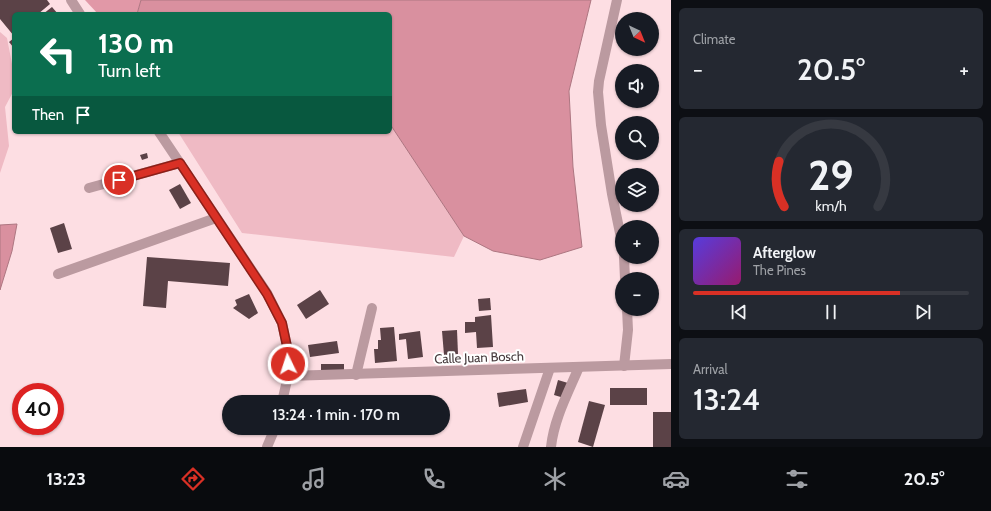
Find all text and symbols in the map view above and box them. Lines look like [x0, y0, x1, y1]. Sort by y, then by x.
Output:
north arrow [615, 12, 659, 56]
map controls [615, 12, 659, 316]
text: 130 m [98, 26, 174, 60]
icon: left [32, 28, 84, 80]
text: Climate [693, 31, 735, 47]
text: 20.5° [797, 51, 865, 88]
text: − [693, 56, 703, 83]
text: + [959, 56, 969, 83]
text: Turn left [98, 60, 161, 82]
button: sound [615, 64, 659, 108]
icon: arrive [72, 104, 94, 126]
text: Then [32, 106, 64, 124]
button: search [615, 116, 659, 160]
text: 29 [808, 150, 854, 200]
pin [102, 163, 136, 197]
button: layers [615, 168, 659, 212]
icon: arrive [108, 169, 130, 191]
text: km/h [815, 197, 847, 215]
button: + [615, 220, 659, 264]
text: Afterglow [753, 244, 816, 262]
text: The Pines [753, 262, 806, 278]
button: − [615, 272, 659, 316]
icon: previous [728, 301, 750, 323]
icon: pause [820, 301, 842, 323]
icon: next [912, 301, 934, 323]
position arrow [267, 343, 309, 385]
street label: Calle Juan Bosch [434, 347, 524, 367]
text: Arrival [693, 361, 728, 377]
text: 13:24 [693, 381, 760, 418]
speed limit sign: 40 [12, 383, 64, 435]
text: 13:24 · 1 min · 170 m [272, 406, 400, 424]
icon: directions [179, 465, 207, 493]
icon: music [300, 465, 328, 493]
icon: phone [420, 465, 448, 493]
icon: climate [541, 465, 569, 493]
icon: car [662, 465, 690, 493]
icon: filters [783, 465, 811, 493]
text: 13:23 [46, 468, 86, 490]
text: 20.5° [904, 468, 945, 490]

